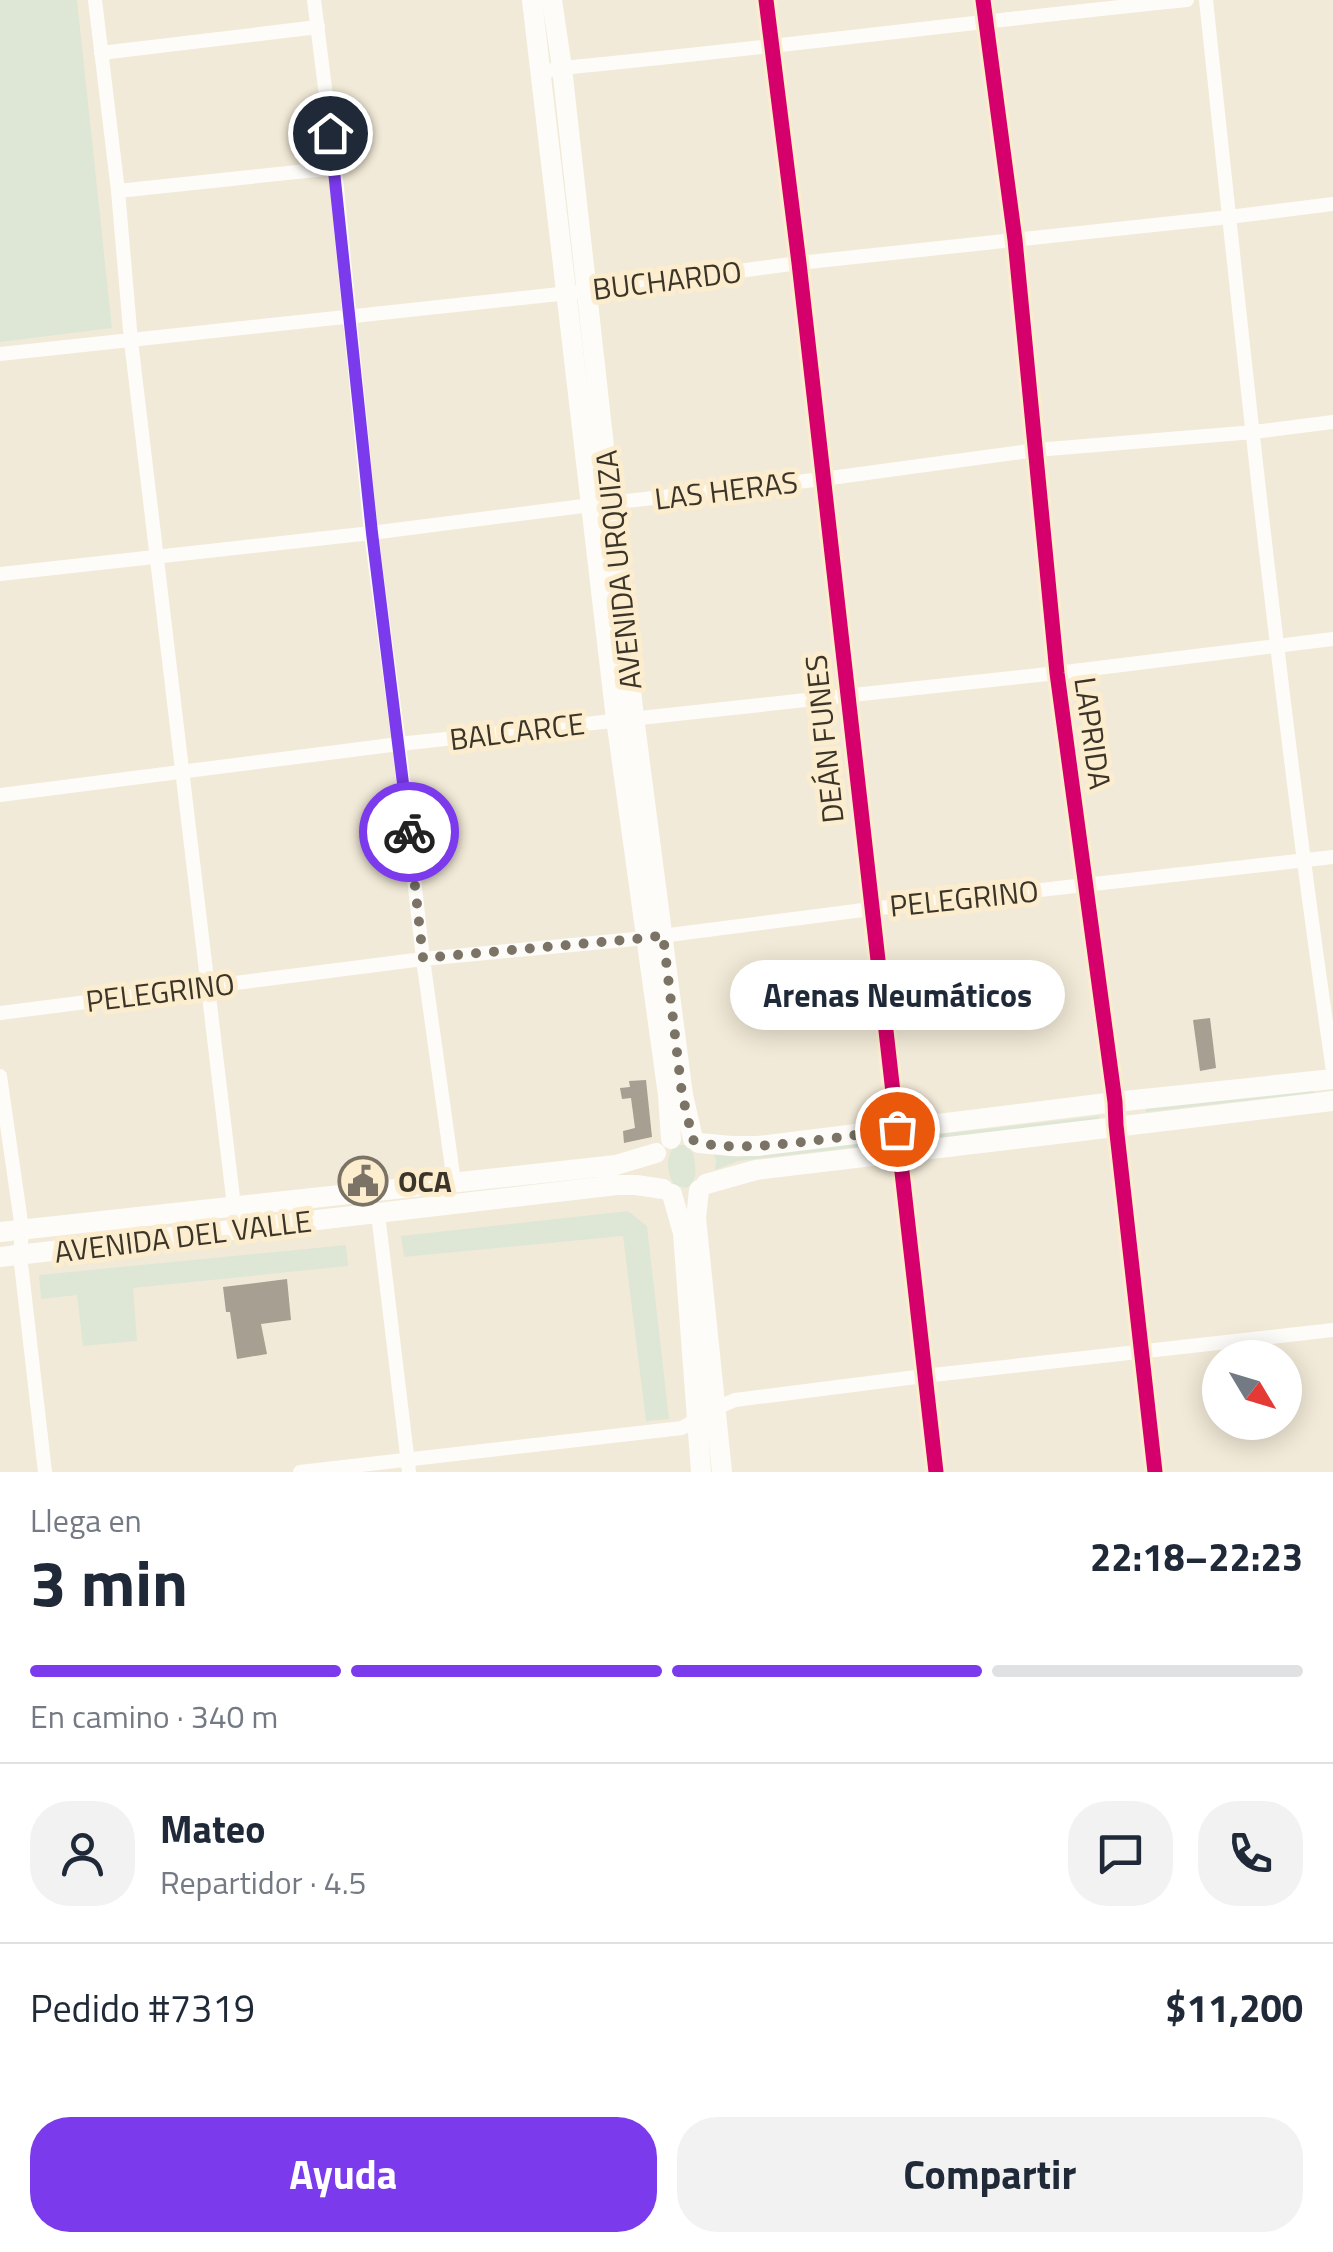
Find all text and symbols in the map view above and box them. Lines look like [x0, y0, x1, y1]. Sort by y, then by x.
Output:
pin [288, 91, 373, 176]
icon: home [303, 106, 358, 161]
street label: BUCHARDO [590, 248, 744, 312]
street label: AVENIDA URQUIZA [583, 448, 653, 692]
street label: LAS HERAS [652, 458, 800, 522]
street label: DEÁN FUNES [792, 653, 856, 825]
street label: LAPRIDA [1062, 674, 1124, 792]
street label: BALCARCE [447, 700, 587, 762]
courier [359, 782, 459, 882]
icon: bike [382, 805, 437, 860]
street label: PELEGRINO [887, 867, 1041, 929]
callout: Arenas Neumáticos [730, 959, 1064, 1029]
street label: PELEGRINO [83, 960, 237, 1024]
text: Arenas Neumáticos [763, 971, 1032, 1019]
pin [855, 1087, 940, 1172]
icon: bag [870, 1102, 925, 1157]
public building icon: OCA [337, 1155, 389, 1207]
place label: OCA [398, 1158, 452, 1204]
street label: AVENIDA DEL VALLE [52, 1197, 314, 1275]
north arrow [1202, 1340, 1302, 1440]
map controls [1202, 1340, 1302, 1440]
text: Llega en [30, 1496, 142, 1544]
text: 22:18–22:23 [1090, 1528, 1303, 1586]
text: 3 min [30, 1532, 188, 1631]
text: En camino · 340 m [30, 1692, 278, 1740]
text: Mateo [160, 1800, 265, 1858]
button: person [30, 1801, 135, 1906]
button: chat [1068, 1801, 1173, 1906]
button: phone [1198, 1801, 1303, 1906]
text: Repartidor · 4.5 [160, 1858, 366, 1906]
text: Pedido #7319 [30, 1979, 255, 2037]
text: $11,200 [1165, 1979, 1303, 2037]
button: Ayuda [30, 2117, 657, 2232]
button: Compartir [677, 2117, 1303, 2232]

